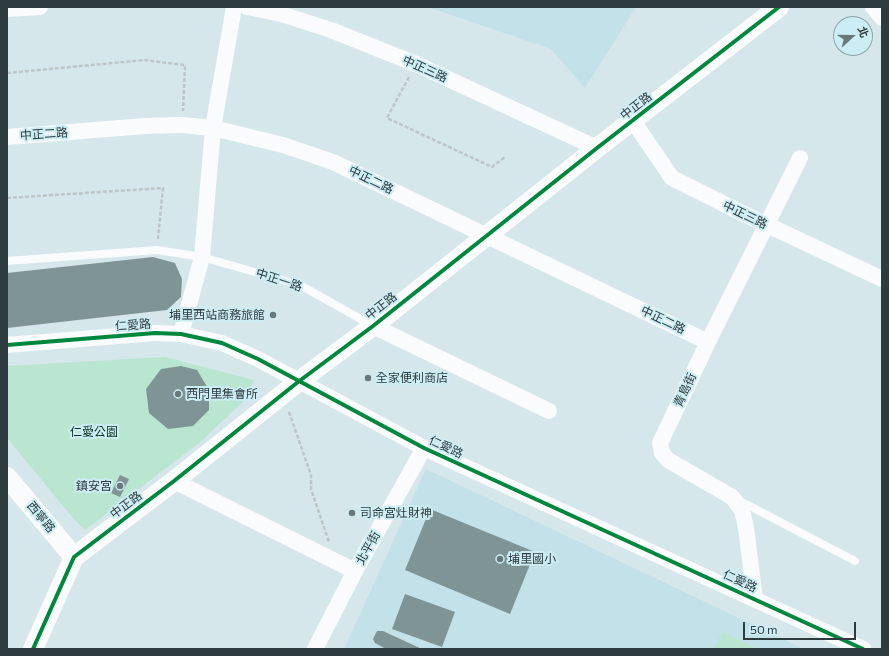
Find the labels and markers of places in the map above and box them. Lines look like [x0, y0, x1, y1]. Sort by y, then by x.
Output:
place label: 埔里西站商務旅館 [169, 308, 265, 322]
marker: 埔里西站商務旅館 [268, 310, 278, 320]
place label: 全家便利商店 [376, 371, 448, 385]
marker: 全家便利商店 [363, 373, 373, 383]
place label: 西門里集會所 [186, 387, 258, 401]
marker: 西門里集會所 [173, 389, 183, 399]
place label: 鎮安宮 [76, 479, 112, 493]
marker: 鎮安宮 [115, 481, 125, 491]
place label: 司命宮灶財神 [360, 506, 432, 520]
marker: 司命宮灶財神 [347, 508, 357, 518]
place label: 埔里國小 [508, 552, 556, 566]
marker: 埔里國小 [495, 554, 505, 564]

